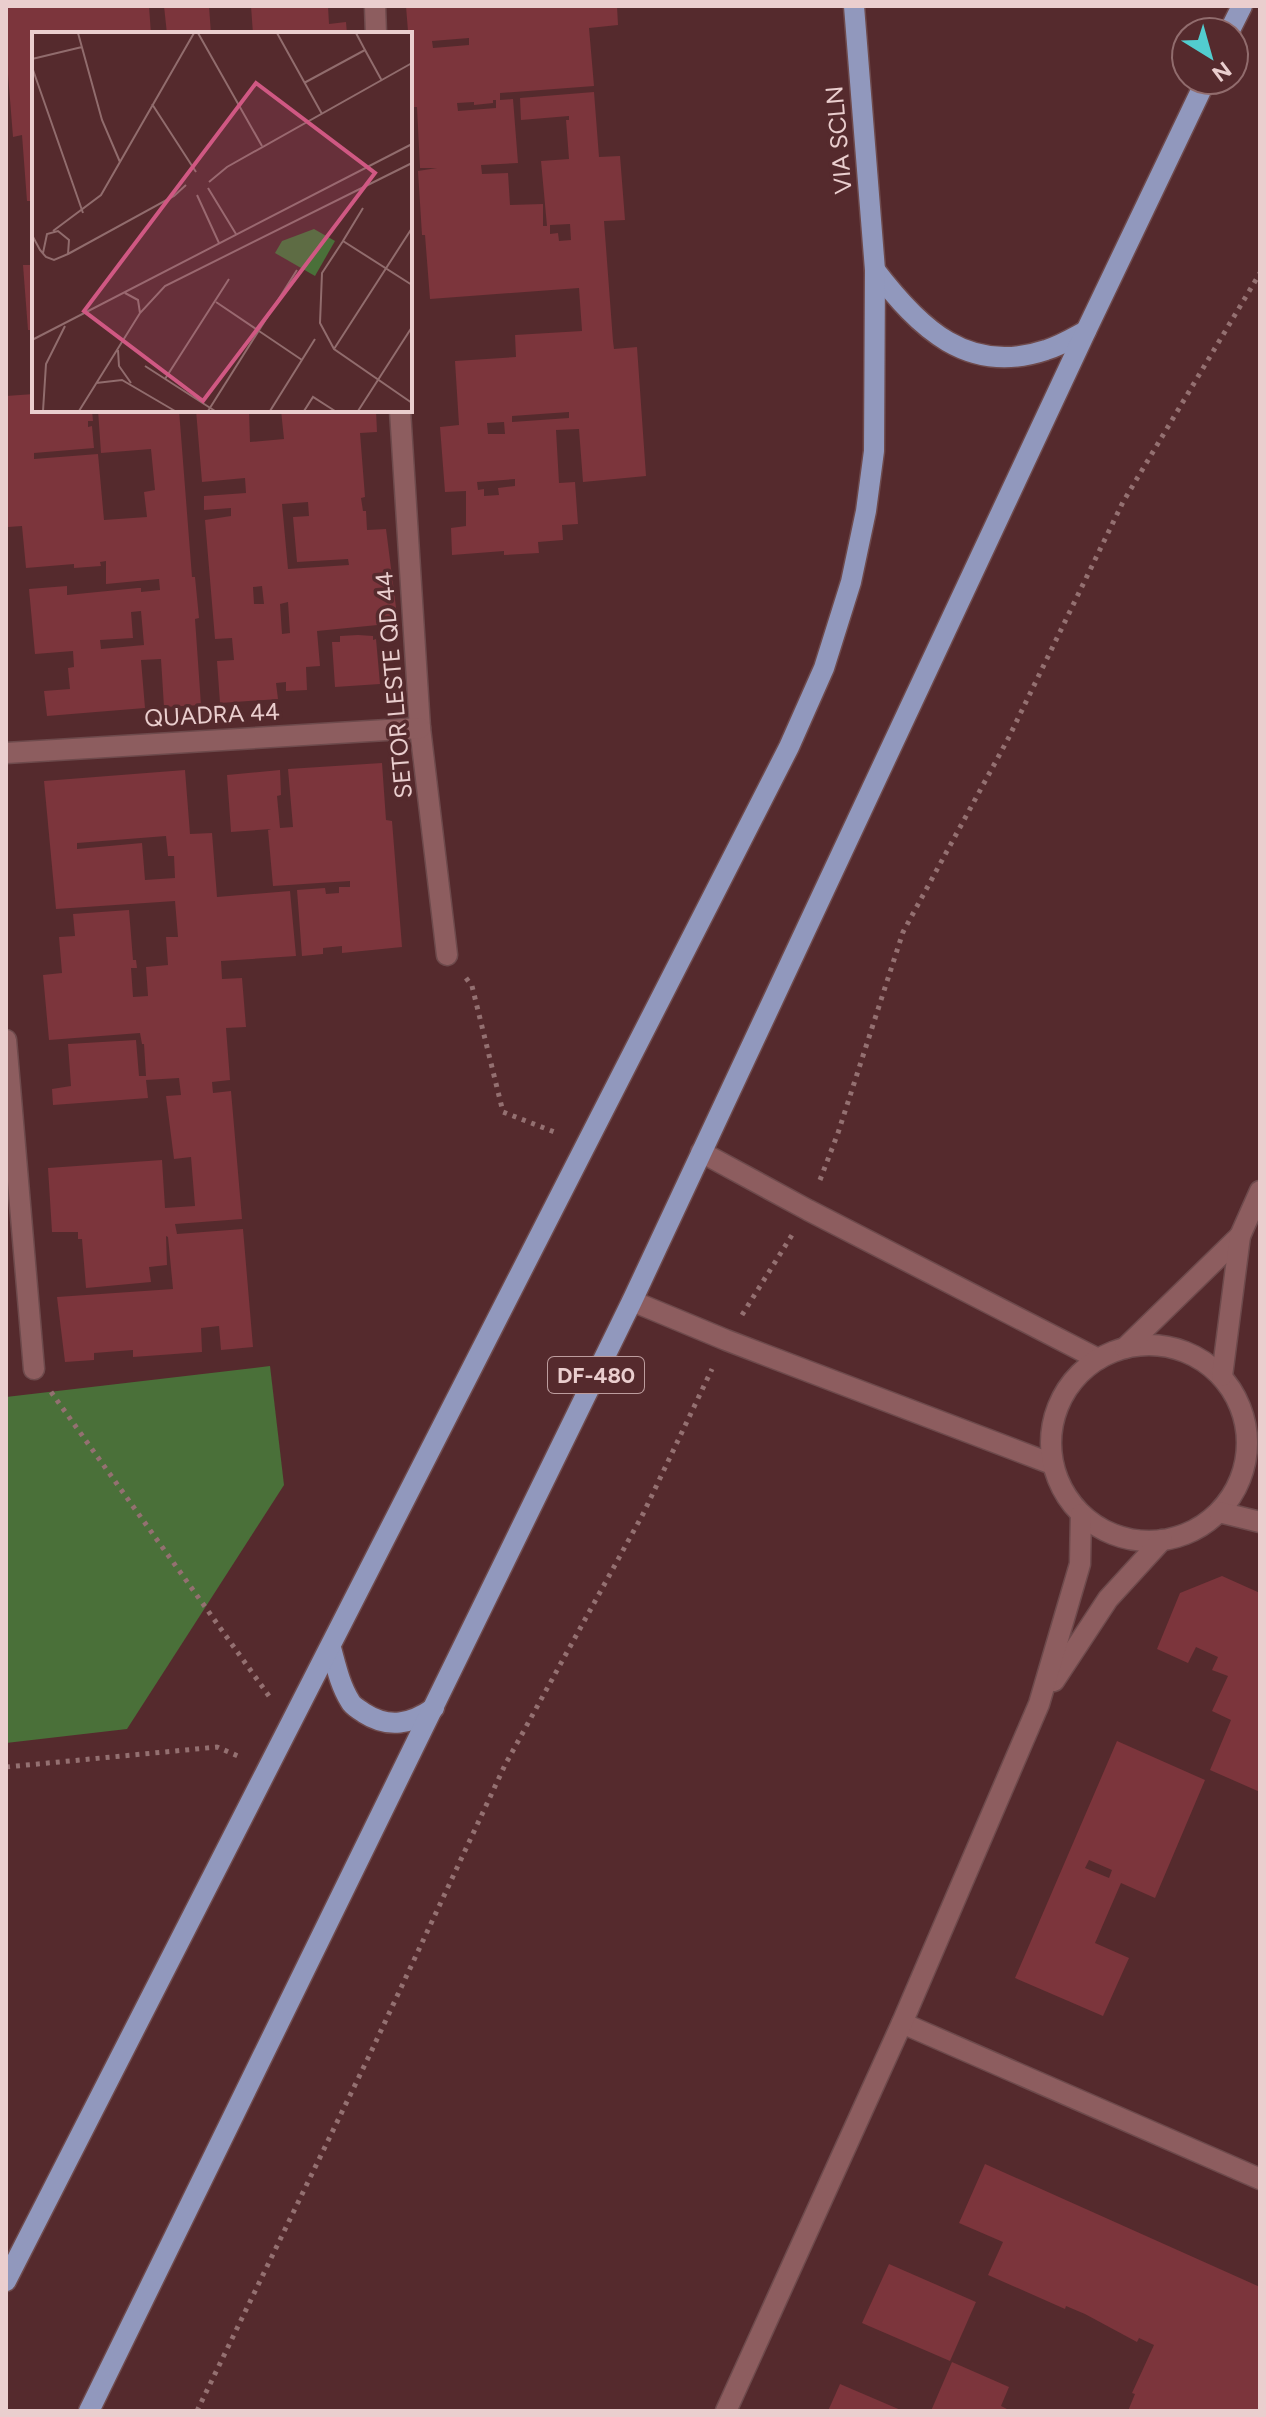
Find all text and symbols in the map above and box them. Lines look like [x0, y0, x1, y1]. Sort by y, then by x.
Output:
north arrow [1170, 16, 1250, 96]
inset map [32, 32, 412, 412]
text: N [1207, 56, 1237, 87]
street label: VIA SCLN [819, 85, 858, 195]
street label: SETOR LESTE QD 44 [369, 570, 418, 800]
street label: QUADRA 44 [144, 696, 280, 733]
road number: DF-480 [548, 1357, 644, 1393]

